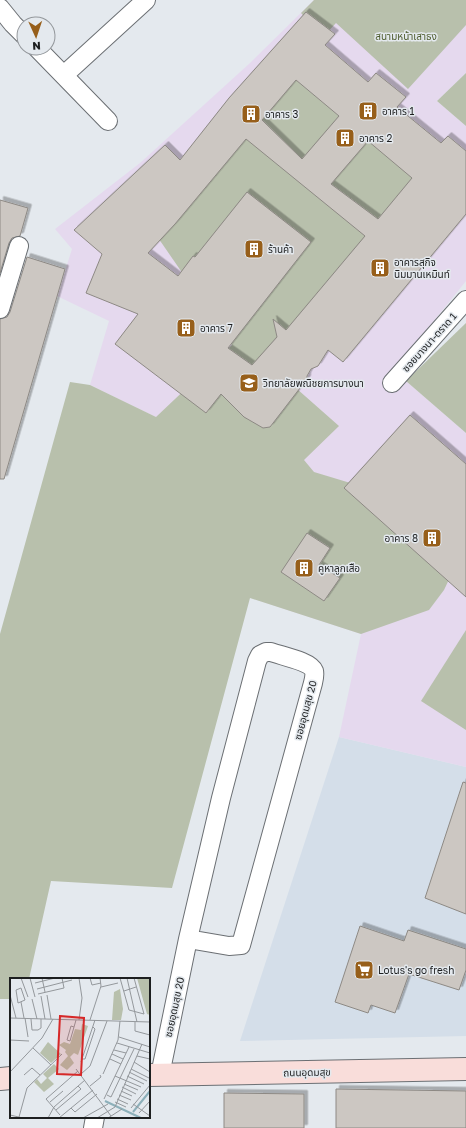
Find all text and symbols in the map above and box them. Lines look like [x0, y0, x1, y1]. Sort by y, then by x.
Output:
north arrow [16, 16, 56, 56]
park label: สนามหน้าเสาธง [375, 30, 437, 42]
text: N [32, 40, 41, 53]
building icon: อาคาร 1 [357, 100, 379, 122]
building icon: อาคาร 3 [240, 103, 262, 125]
place label: อาคาร 1 [382, 105, 414, 117]
place label: อาคาร 3 [265, 108, 298, 120]
building icon: อาคาร 2 [334, 127, 356, 149]
place label: อาคาร 2 [359, 132, 392, 144]
building icon: ร้านค้า [243, 238, 265, 260]
place label: ร้านค้า [268, 243, 293, 255]
place label: อาคารสุกิจ นิมมานเหมินท์ [394, 256, 450, 280]
building icon: อาคารสุกิจ นิมมานเหมินท์ [369, 257, 391, 279]
street label: ซอยบางนา-ตราด 1 [399, 310, 459, 374]
building icon: อาคาร 7 [175, 317, 197, 339]
place label: อาคาร 7 [200, 322, 233, 334]
school or university icon: วิทยาลัยพณิชยการบางนา [238, 372, 260, 394]
place label: วิทยาลัยพณิชยการบางนา [262, 377, 364, 389]
building icon: อาคาร 8 [421, 527, 443, 549]
place label: อาคาร 8 [385, 532, 418, 544]
building icon: คูหาลูกเสือ [293, 557, 315, 579]
place label: คูหาลูกเสือ [318, 562, 360, 575]
street label: ซอยอุดมสุข 20 [291, 679, 320, 741]
supermarket icon: Lotus's go fresh [353, 959, 375, 981]
place label: Lotus's go fresh [378, 964, 454, 976]
street label: ซอยอุดมสุข 20 [162, 976, 187, 1038]
inset map [10, 978, 150, 1118]
street label: ถนนอุดมสุข [283, 1066, 331, 1079]

